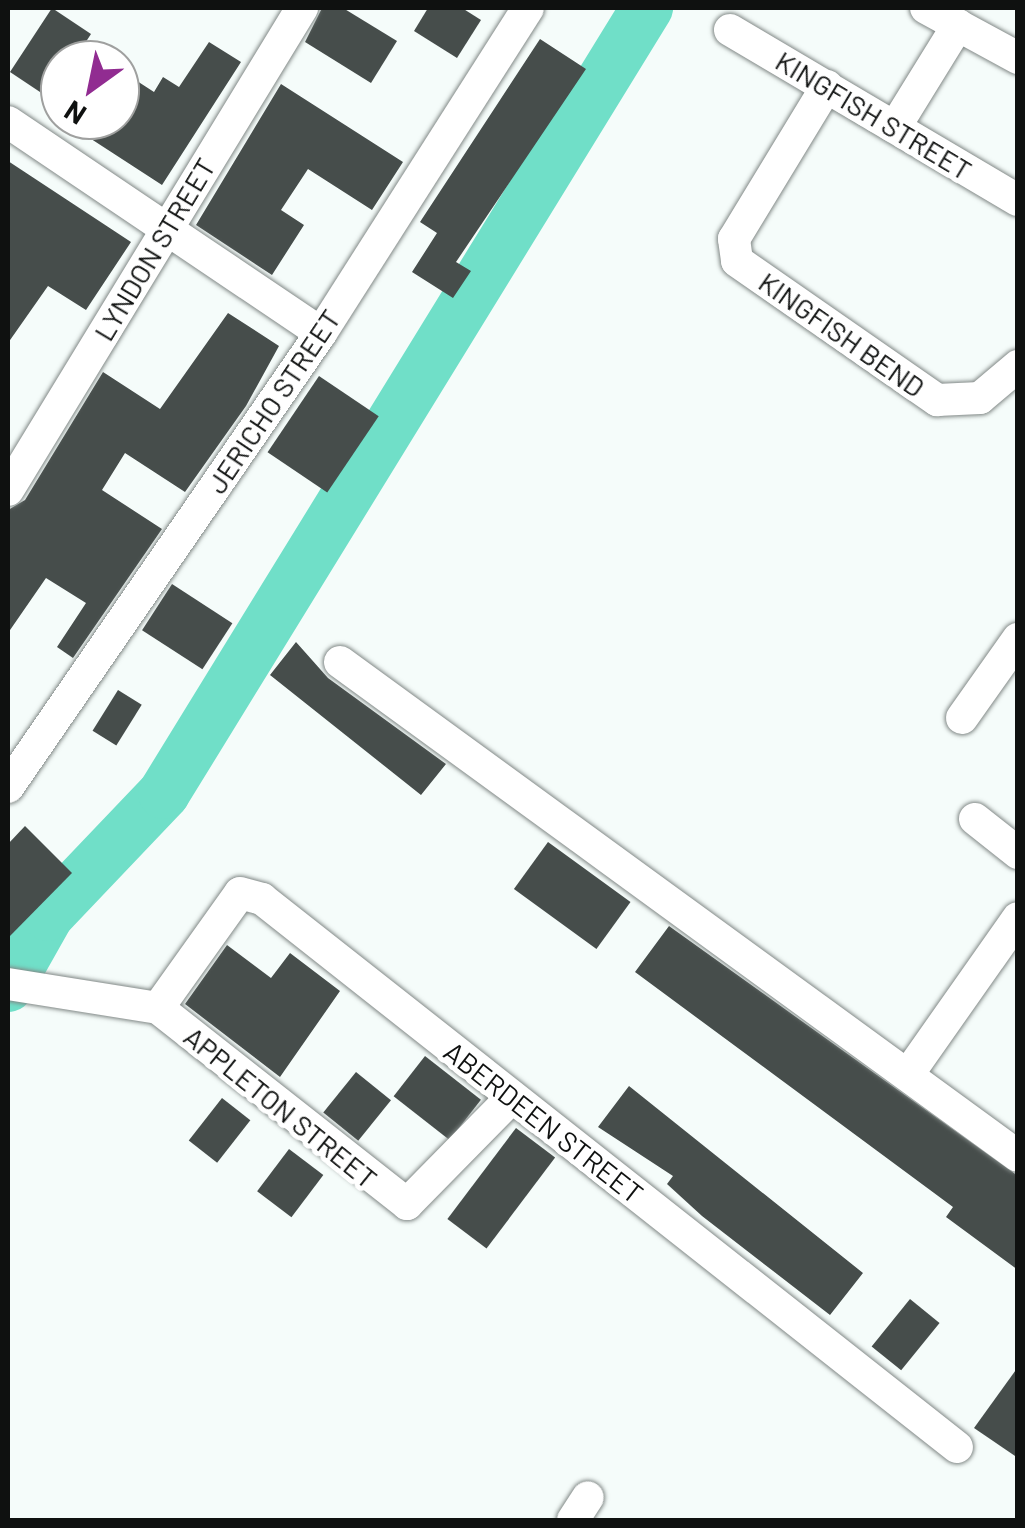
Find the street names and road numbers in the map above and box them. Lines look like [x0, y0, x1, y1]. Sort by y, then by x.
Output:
street label: KINGFISH STREET [770, 43, 978, 187]
street label: LYNDON STREET [86, 152, 222, 346]
street label: KINGFISH BEND [753, 265, 931, 403]
street label: JERICHO STREET [199, 303, 347, 499]
street label: APPLETON STREET [178, 1019, 384, 1195]
street label: ABERDEEN STREET [438, 1034, 650, 1210]

